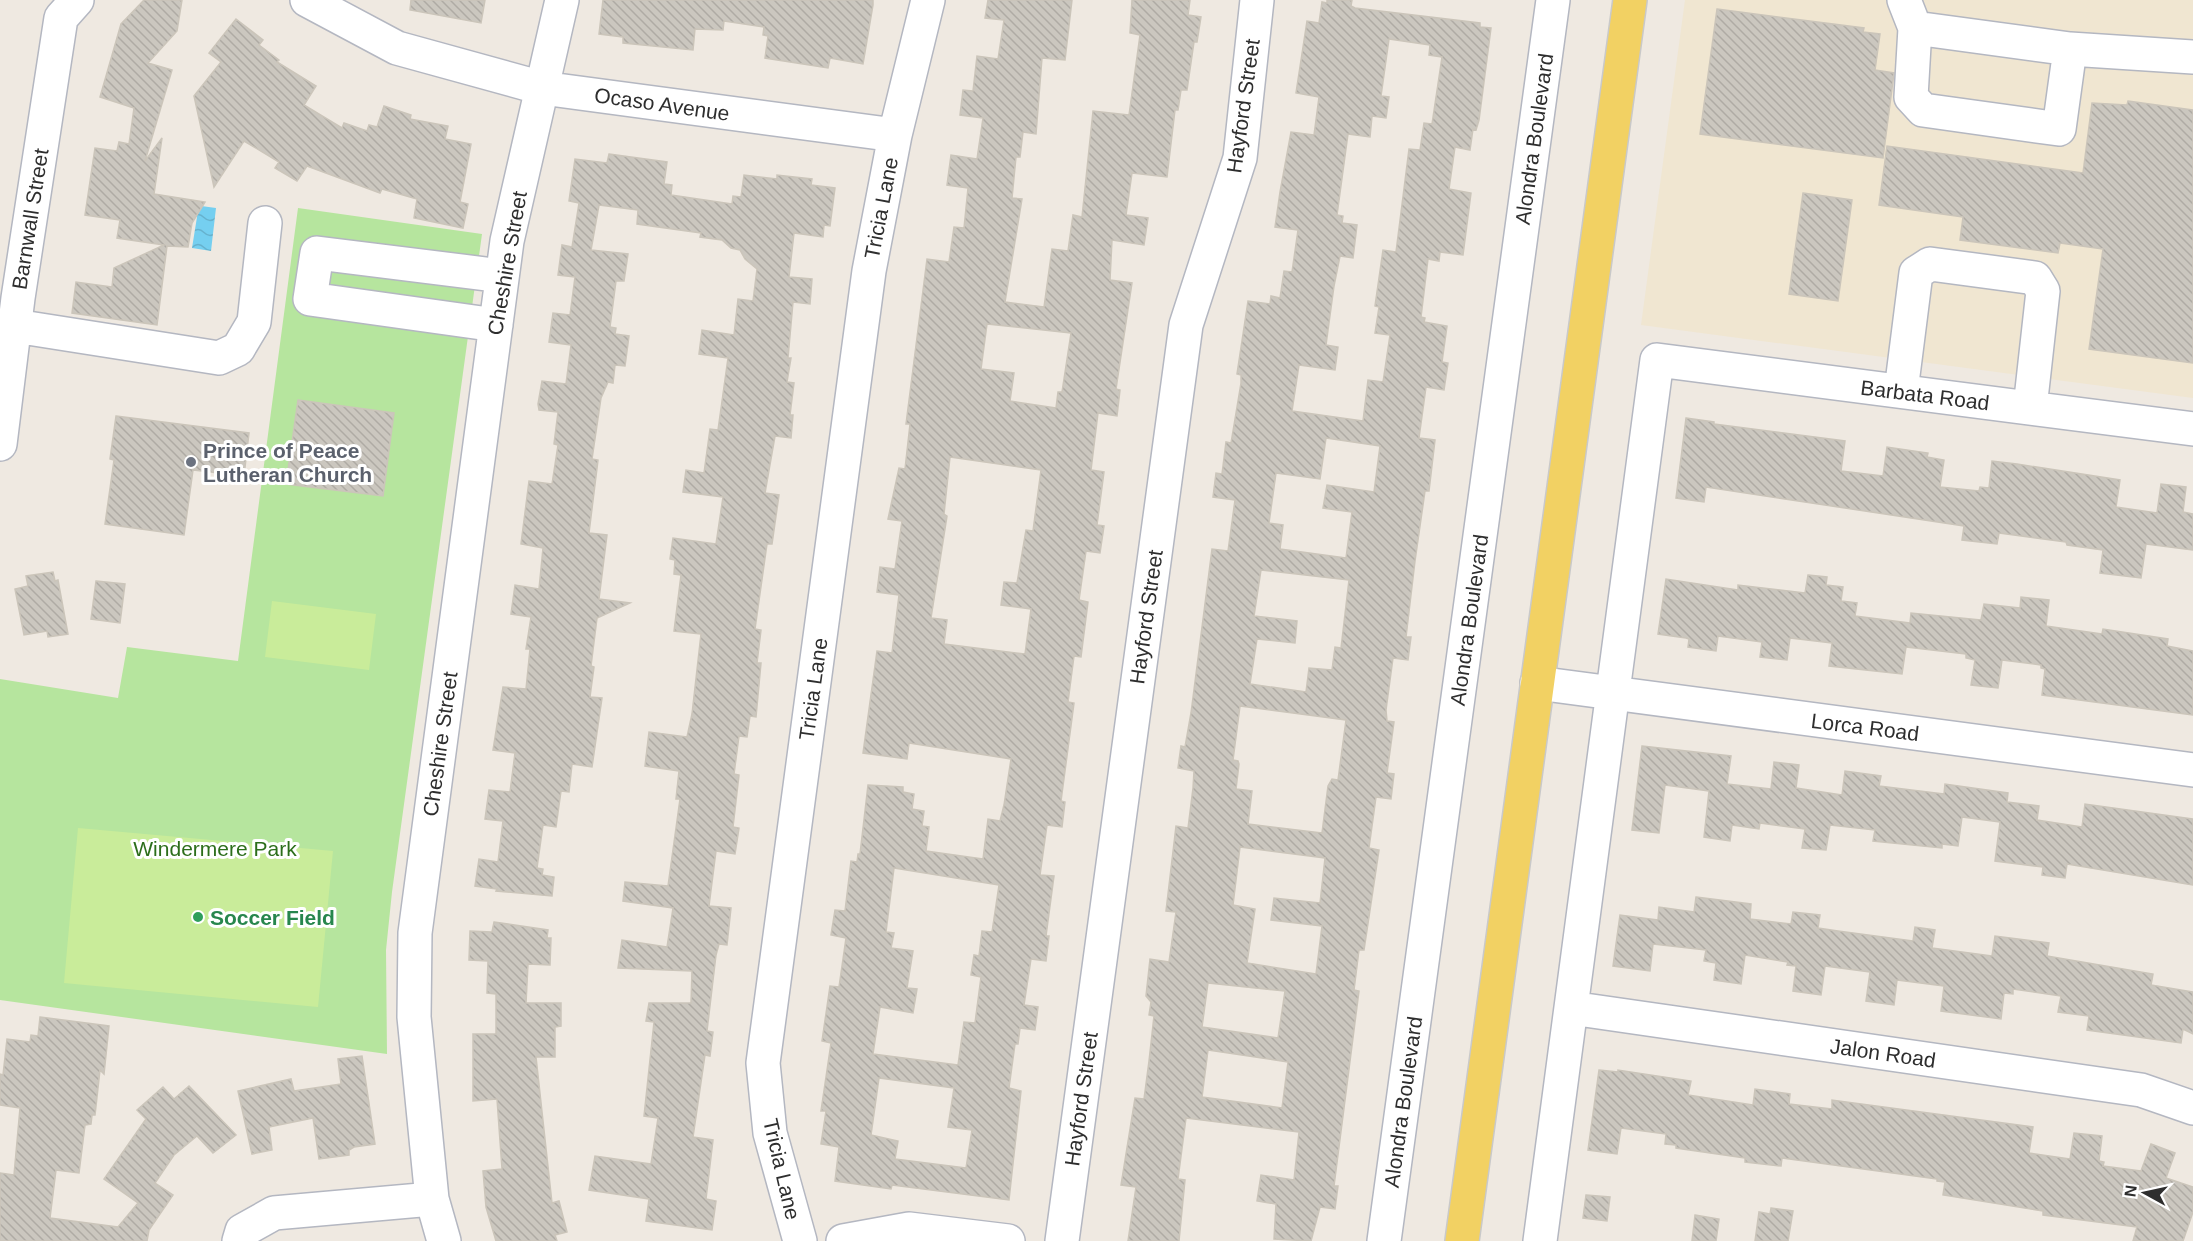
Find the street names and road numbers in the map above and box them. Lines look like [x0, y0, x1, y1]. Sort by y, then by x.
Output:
street label: Hayford Street [1222, 37, 1264, 175]
street label: Alondra Boulevard [1511, 52, 1557, 226]
street label: Ocaso Avenue [593, 83, 731, 125]
street label: Barnwall Street [8, 147, 53, 291]
street label: Tricia Lane [860, 155, 902, 261]
street label: Cheshire Street [483, 189, 531, 337]
street label: Barbata Road [1859, 376, 1991, 414]
street label: Alondra Boulevard [1446, 533, 1492, 707]
street label: Hayford Street [1125, 548, 1167, 686]
street label: Tricia Lane [794, 636, 832, 742]
street label: Cheshire Street [418, 670, 462, 818]
street label: Lorca Road [1810, 709, 1920, 745]
street label: Alondra Boulevard [1380, 1015, 1426, 1189]
street label: Hayford Street [1060, 1030, 1102, 1168]
street label: Jalon Road [1829, 1034, 1937, 1072]
street label: Tricia Lane [759, 1116, 805, 1222]

